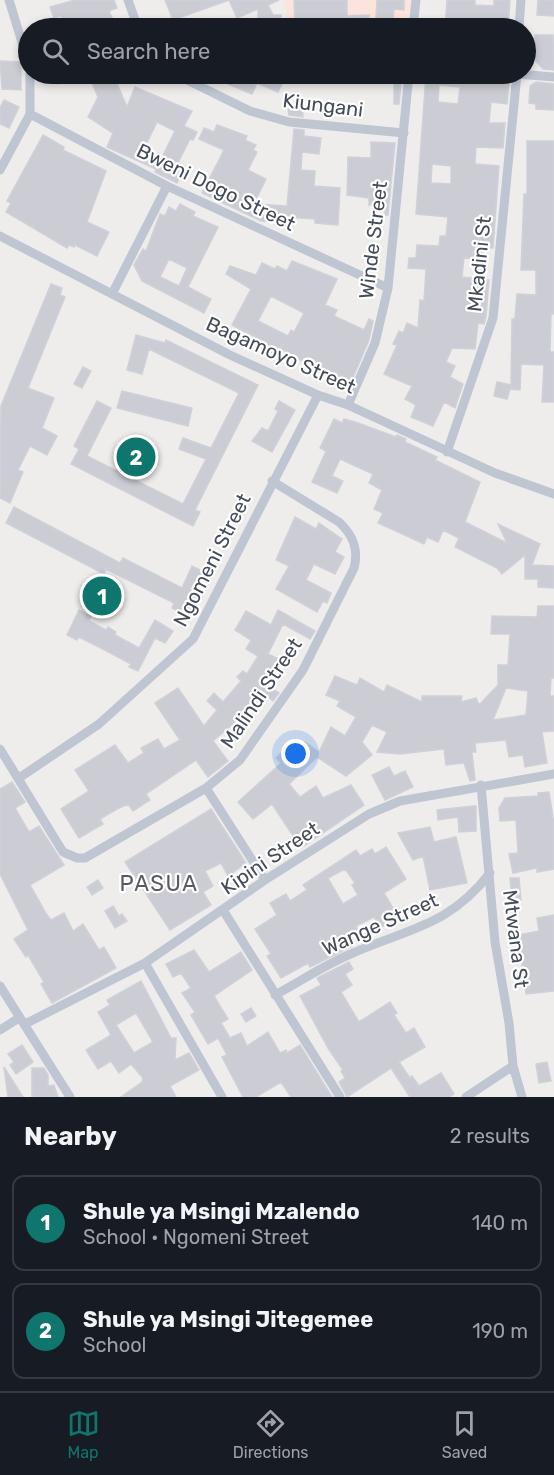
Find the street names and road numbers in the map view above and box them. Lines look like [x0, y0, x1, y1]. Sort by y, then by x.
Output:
street label: Kiungani [281, 88, 365, 122]
street label: Bweni Dogo Street [133, 138, 299, 236]
street label: Winde Street [354, 179, 392, 300]
street label: Mkadini St [462, 215, 496, 313]
street label: Bagamoyo Street [203, 311, 360, 399]
street label: Ngomeni Street [168, 489, 256, 630]
street label: Malindi Street [215, 633, 307, 753]
street label: Kipini Street [216, 816, 324, 900]
street label: Wange Street [318, 888, 442, 960]
street label: Mtwana St [498, 888, 534, 990]

